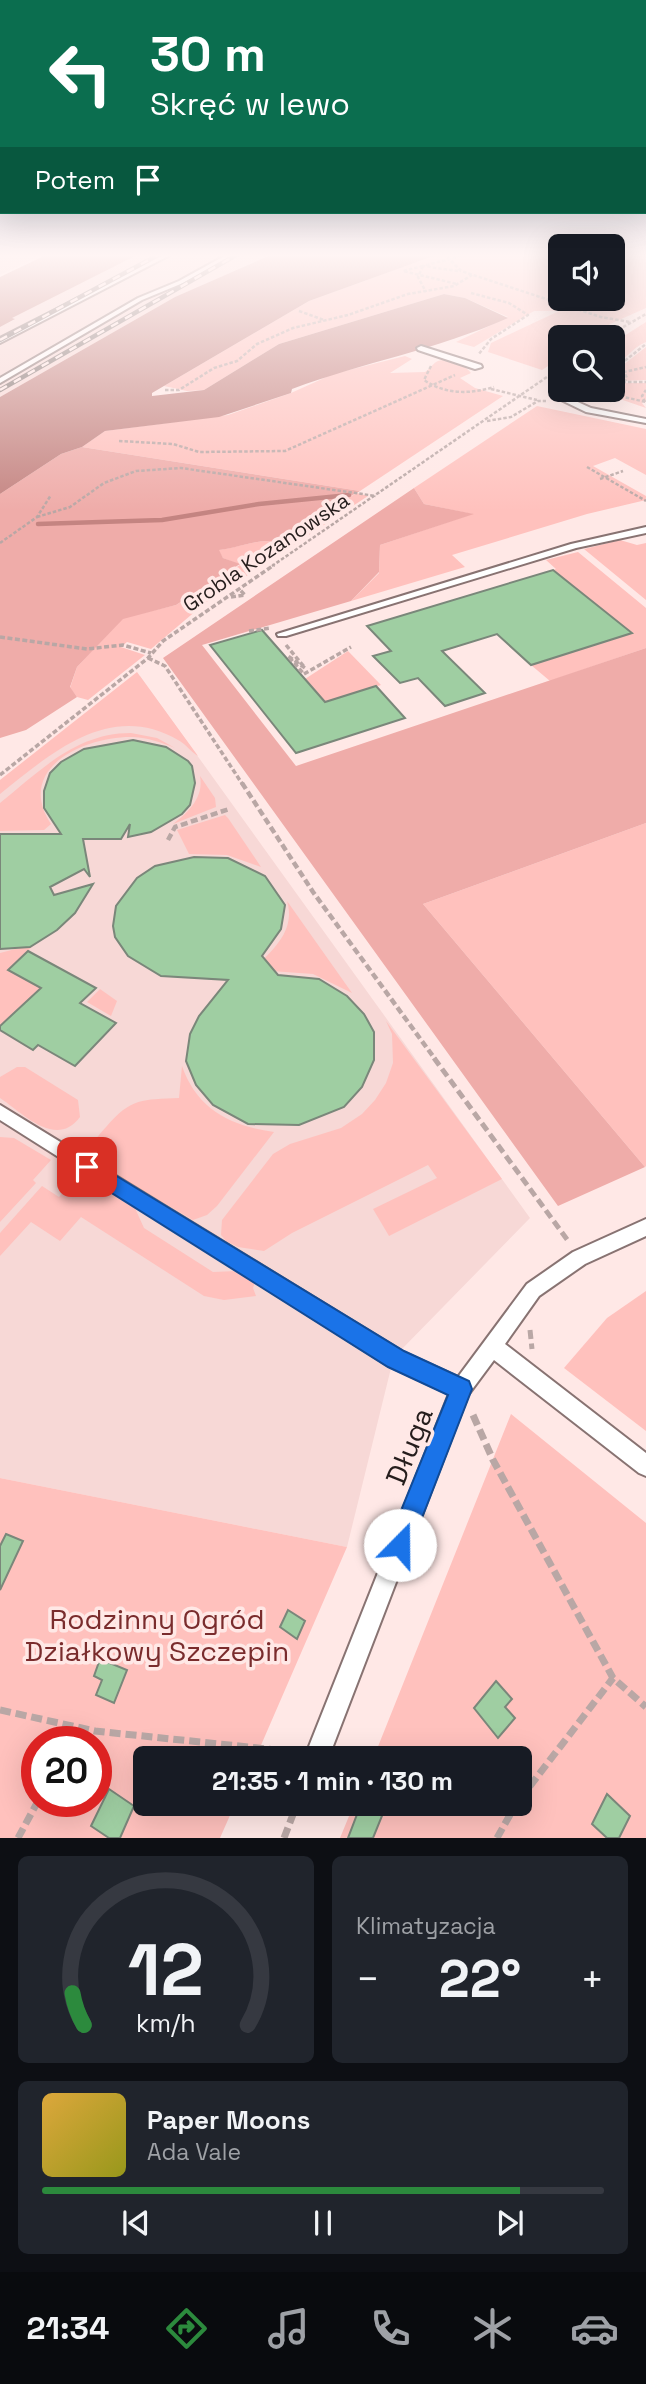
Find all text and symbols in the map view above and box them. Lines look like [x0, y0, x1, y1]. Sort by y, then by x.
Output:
text: 30 m [150, 23, 266, 85]
icon: left [35, 28, 126, 119]
text: Skręć w lewo [150, 84, 350, 124]
icon: arrive [129, 161, 167, 199]
text: Potem [35, 163, 115, 197]
map controls [548, 234, 625, 402]
button: sound [548, 234, 625, 311]
button: search [548, 325, 625, 402]
street label: Grobla Kozanowska [178, 486, 354, 618]
pin [57, 1137, 117, 1197]
icon: arrive [68, 1148, 106, 1186]
street label: Długa [377, 1402, 441, 1490]
position arrow [363, 1508, 437, 1582]
park label: Rodzinny Ogród Działkowy Szczepin [25, 1601, 289, 1669]
speed limit sign: 20 [21, 1726, 112, 1817]
text: 21:35 · 1 min · 130 m [212, 1764, 453, 1798]
text: Klimatyzacja [356, 1911, 496, 1941]
text: 12 [128, 1924, 204, 2017]
text: 22° [439, 1946, 521, 2012]
text: − [356, 1955, 380, 2003]
text: + [580, 1955, 604, 2003]
text: km/h [136, 2007, 196, 2039]
text: Paper Moons [147, 2103, 310, 2137]
text: Ada Vale [147, 2137, 241, 2167]
icon: previous [117, 2204, 155, 2242]
icon: pause [304, 2204, 342, 2242]
icon: next [491, 2204, 529, 2242]
icon: directions [162, 2304, 211, 2353]
icon: music [264, 2304, 313, 2353]
icon: phone [366, 2304, 415, 2353]
icon: climate [468, 2304, 517, 2353]
icon: car [570, 2304, 619, 2353]
text: 21:34 [27, 2308, 109, 2348]

